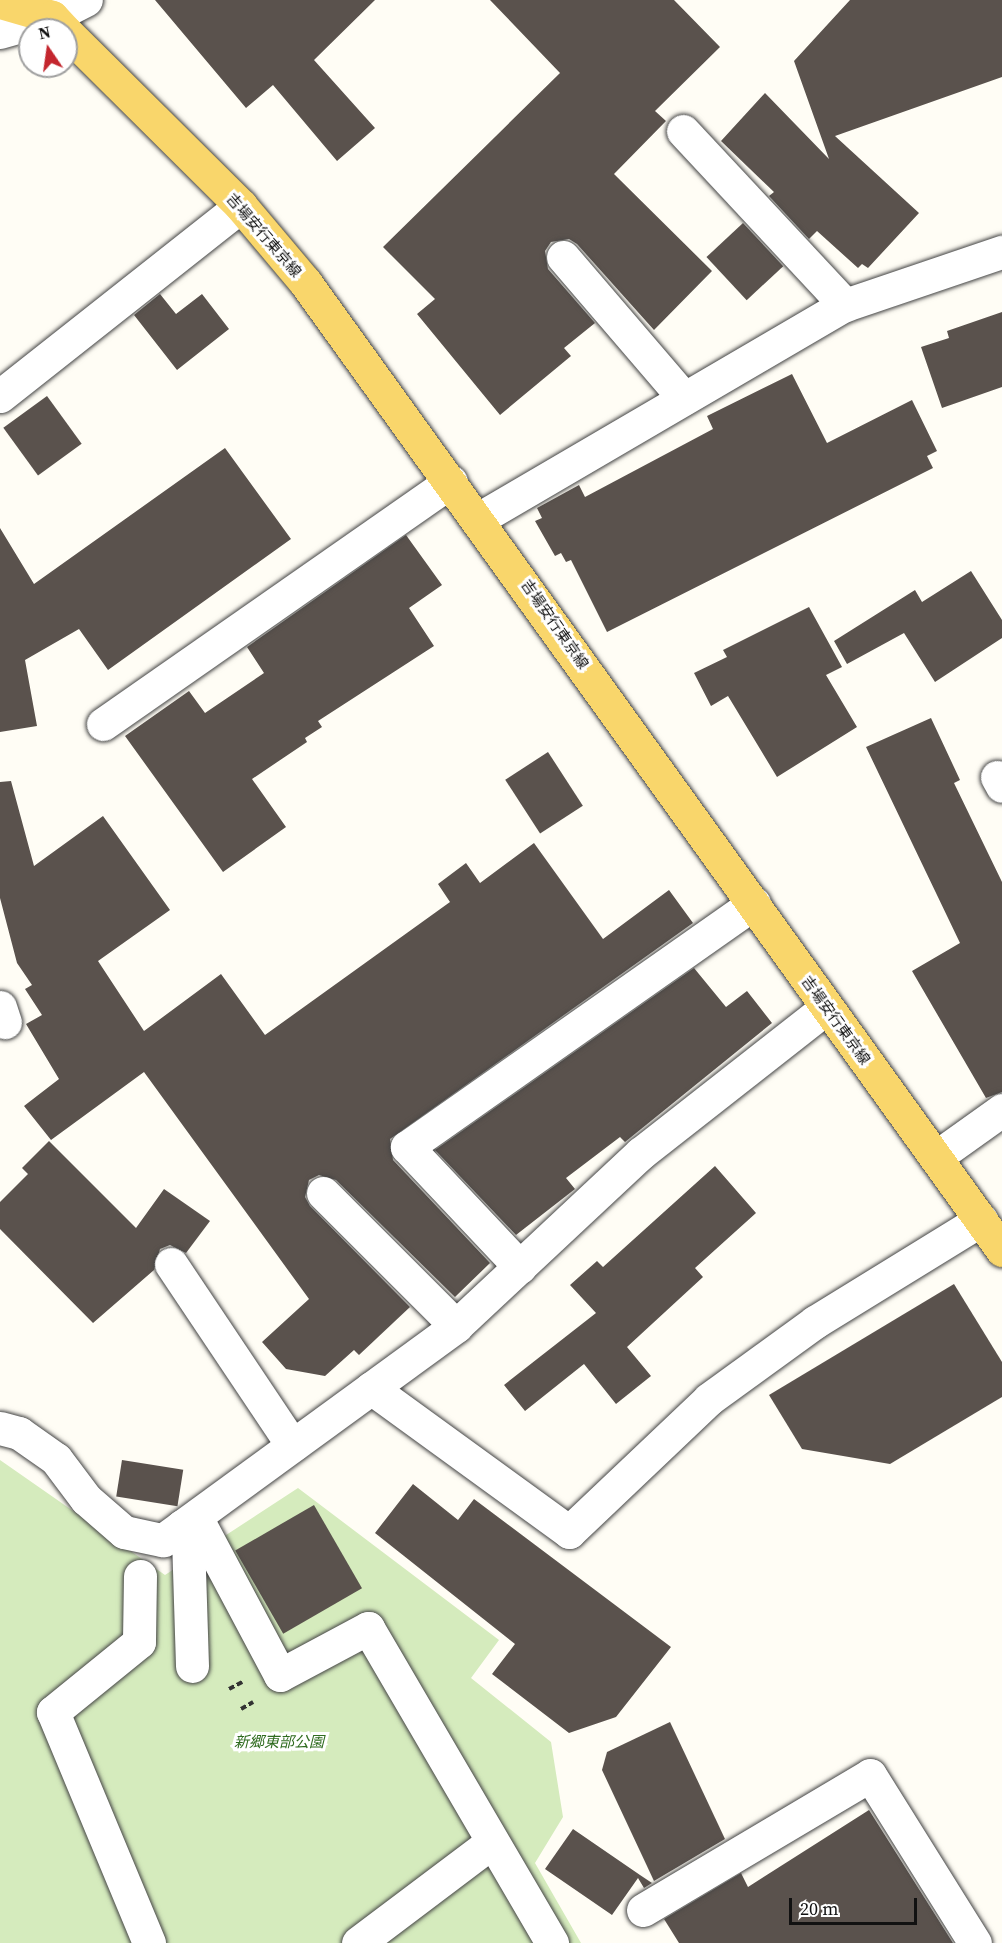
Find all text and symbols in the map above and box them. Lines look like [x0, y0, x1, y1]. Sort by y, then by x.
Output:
north arrow [18, 18, 78, 78]
text: N [36, 20, 53, 44]
street label: 吉場安行東京線 [223, 189, 305, 281]
street label: 吉場安行東京線 [518, 576, 592, 672]
street label: 吉場安行東京線 [798, 972, 874, 1068]
park label: 新郷東部公園 [234, 1733, 324, 1751]
scale bar [792, 1886, 920, 1924]
text: 20 m [800, 1896, 838, 1921]

